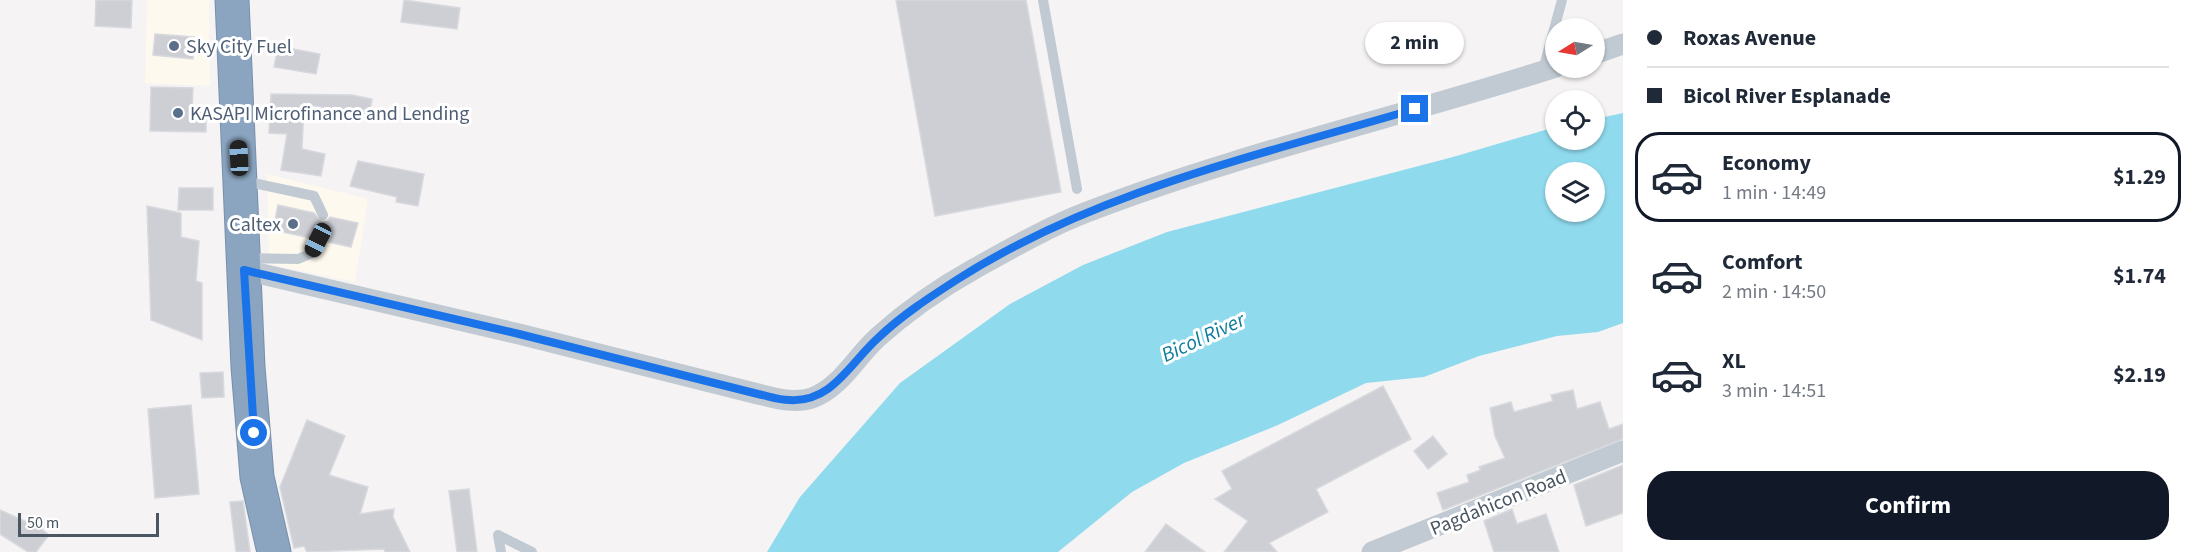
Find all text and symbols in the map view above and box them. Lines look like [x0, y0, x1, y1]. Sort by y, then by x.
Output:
north arrow [1545, 18, 1605, 78]
map controls [1545, 18, 1605, 222]
callout: 2 min [1366, 22, 1464, 64]
text: Roxas Avenue [1683, 22, 1816, 54]
text: 2 min [1390, 29, 1439, 57]
place label: Sky City Fuel [186, 33, 292, 61]
marker: Sky City Fuel [167, 39, 181, 53]
text: Bicol River Esplanade [1683, 80, 1891, 112]
button: locate [1545, 90, 1605, 150]
route end [1401, 95, 1428, 122]
place label: KASAPI Microfinance and Lending [190, 100, 469, 128]
marker: KASAPI Microfinance and Lending [171, 106, 185, 120]
car [229, 140, 249, 176]
text: Economy [1722, 147, 1811, 179]
icon: car [1650, 150, 1704, 204]
text: $1.29 [2113, 161, 2166, 193]
button: layers [1545, 162, 1605, 222]
text: 1 min · 14:49 [1722, 179, 1826, 207]
place label: Caltex [229, 211, 281, 239]
marker: Caltex [286, 217, 300, 231]
car [302, 220, 334, 260]
text: Comfort [1722, 246, 1803, 278]
icon: car [1650, 249, 1704, 303]
text: $1.74 [2113, 260, 2166, 292]
text: 2 min · 14:50 [1722, 278, 1826, 306]
water label: Bicol River [1156, 304, 1251, 369]
text: XL [1722, 345, 1746, 377]
icon: car [1650, 348, 1704, 402]
text: $2.19 [2113, 359, 2166, 391]
text: 3 min · 14:51 [1722, 377, 1826, 405]
route start [240, 419, 267, 446]
street label: Pagdahicon Road [1426, 463, 1571, 543]
button: Confirm [1647, 471, 2169, 540]
scale bar [18, 510, 159, 538]
text: 50 m [27, 512, 59, 534]

